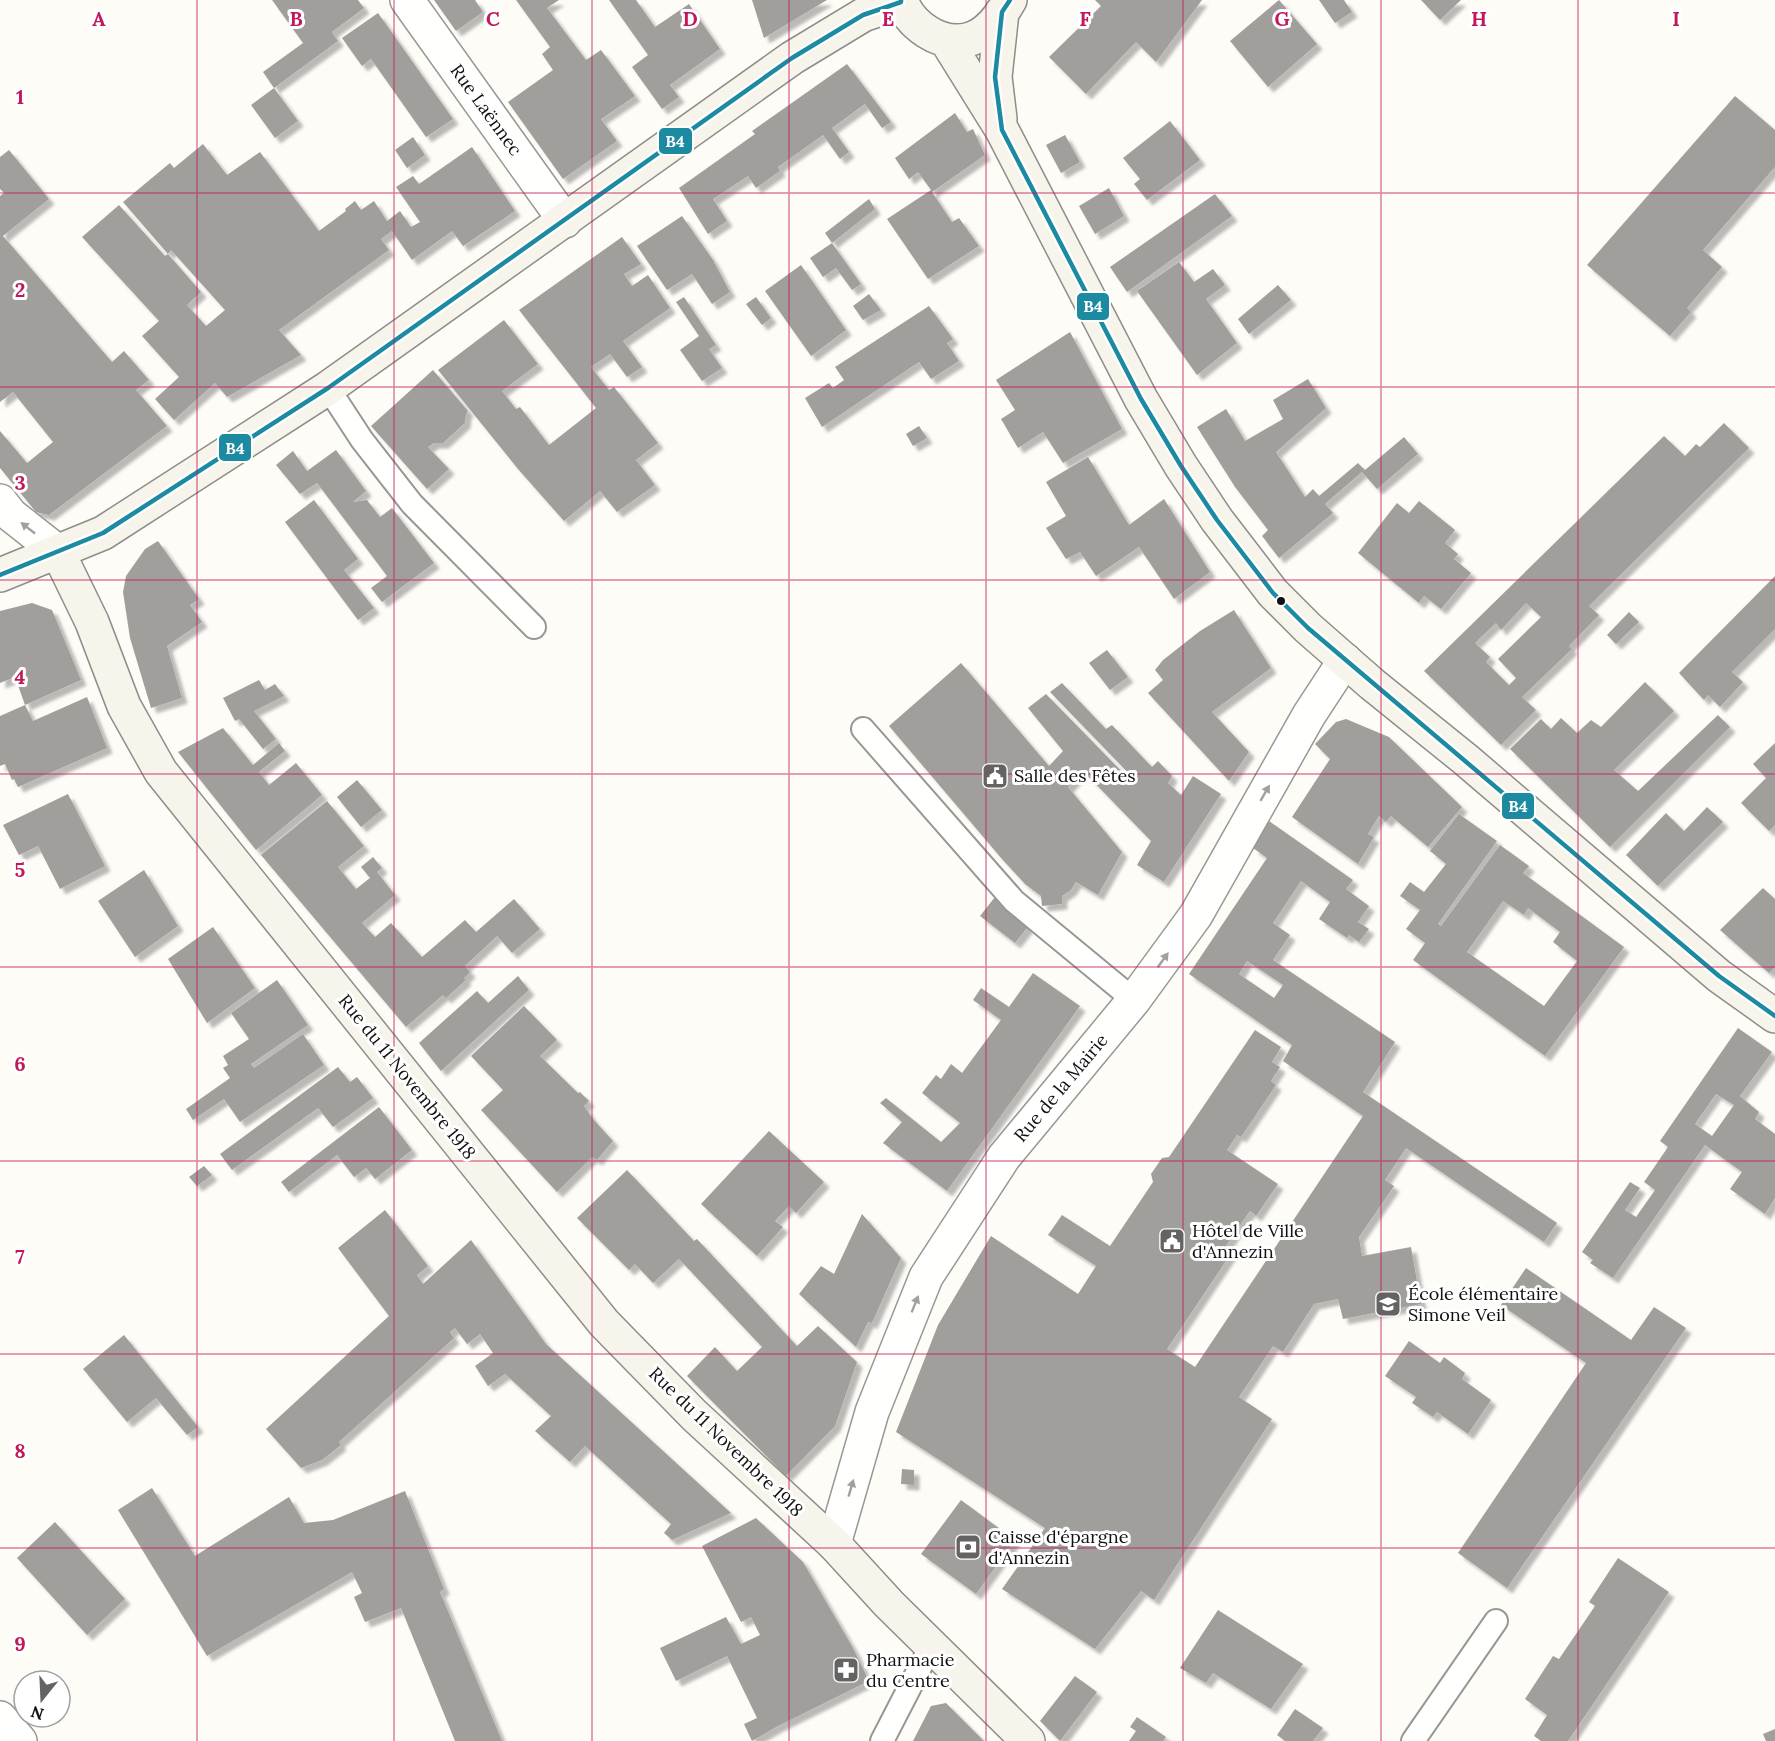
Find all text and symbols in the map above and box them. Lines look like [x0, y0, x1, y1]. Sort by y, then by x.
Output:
text: A [92, 6, 106, 31]
text: B [289, 6, 303, 31]
text: C [486, 6, 500, 31]
text: D [682, 6, 698, 31]
text: E [882, 6, 894, 31]
text: F [1079, 6, 1091, 31]
text: G [1274, 6, 1290, 31]
text: H [1471, 6, 1487, 31]
text: I [1672, 6, 1680, 31]
street label: Rue Laënnec [446, 59, 527, 160]
text: 1 [16, 84, 24, 109]
line badge: B4 [658, 127, 693, 155]
text: B4 [665, 131, 685, 151]
text: 2 [15, 277, 25, 302]
line badge: B4 [1076, 292, 1110, 321]
text: B4 [1083, 296, 1103, 316]
line badge: B4 [218, 433, 252, 462]
text: B4 [225, 438, 245, 458]
text: 3 [14, 470, 26, 495]
one-way arrow [20, 523, 35, 535]
unlabelled marker [1275, 595, 1287, 607]
text: 4 [15, 664, 26, 689]
public building icon: Salle des Fêtes [980, 761, 1010, 791]
place label: Salle des Fêtes [1014, 764, 1136, 787]
one-way arrow [1260, 785, 1270, 802]
line badge: B4 [1501, 792, 1535, 820]
text: B4 [1508, 796, 1528, 816]
text: 5 [15, 857, 26, 882]
one-way arrow [1157, 952, 1169, 967]
street label: Rue du 11 Novembre 1918 [334, 990, 481, 1164]
street label: Rue de la Mairie [1009, 1029, 1113, 1146]
text: 6 [14, 1051, 26, 1076]
place label: Hôtel de Ville d'Annezin [1192, 1219, 1304, 1263]
public building icon: Hôtel de Ville d'Annezin [1157, 1226, 1187, 1256]
text: 7 [15, 1244, 25, 1269]
place label: École élémentaire Simone Veil [1408, 1282, 1559, 1326]
school or university icon: École élémentaire Simone Veil [1373, 1289, 1403, 1319]
one-way arrow [911, 1295, 921, 1313]
street label: Rue du 11 Novembre 1918 [644, 1362, 808, 1521]
text: 8 [14, 1438, 26, 1463]
one-way arrow [846, 1479, 856, 1497]
place label: Caisse d'épargne d'Annezin [988, 1525, 1129, 1569]
bank icon: Caisse d'épargne d'Annezin [953, 1532, 983, 1562]
text: 9 [14, 1631, 26, 1656]
place label: Pharmacie du Centre [866, 1648, 955, 1692]
pharmacy icon: Pharmacie du Centre [831, 1655, 861, 1685]
north arrow [12, 1669, 72, 1729]
text: N [28, 1702, 46, 1725]

